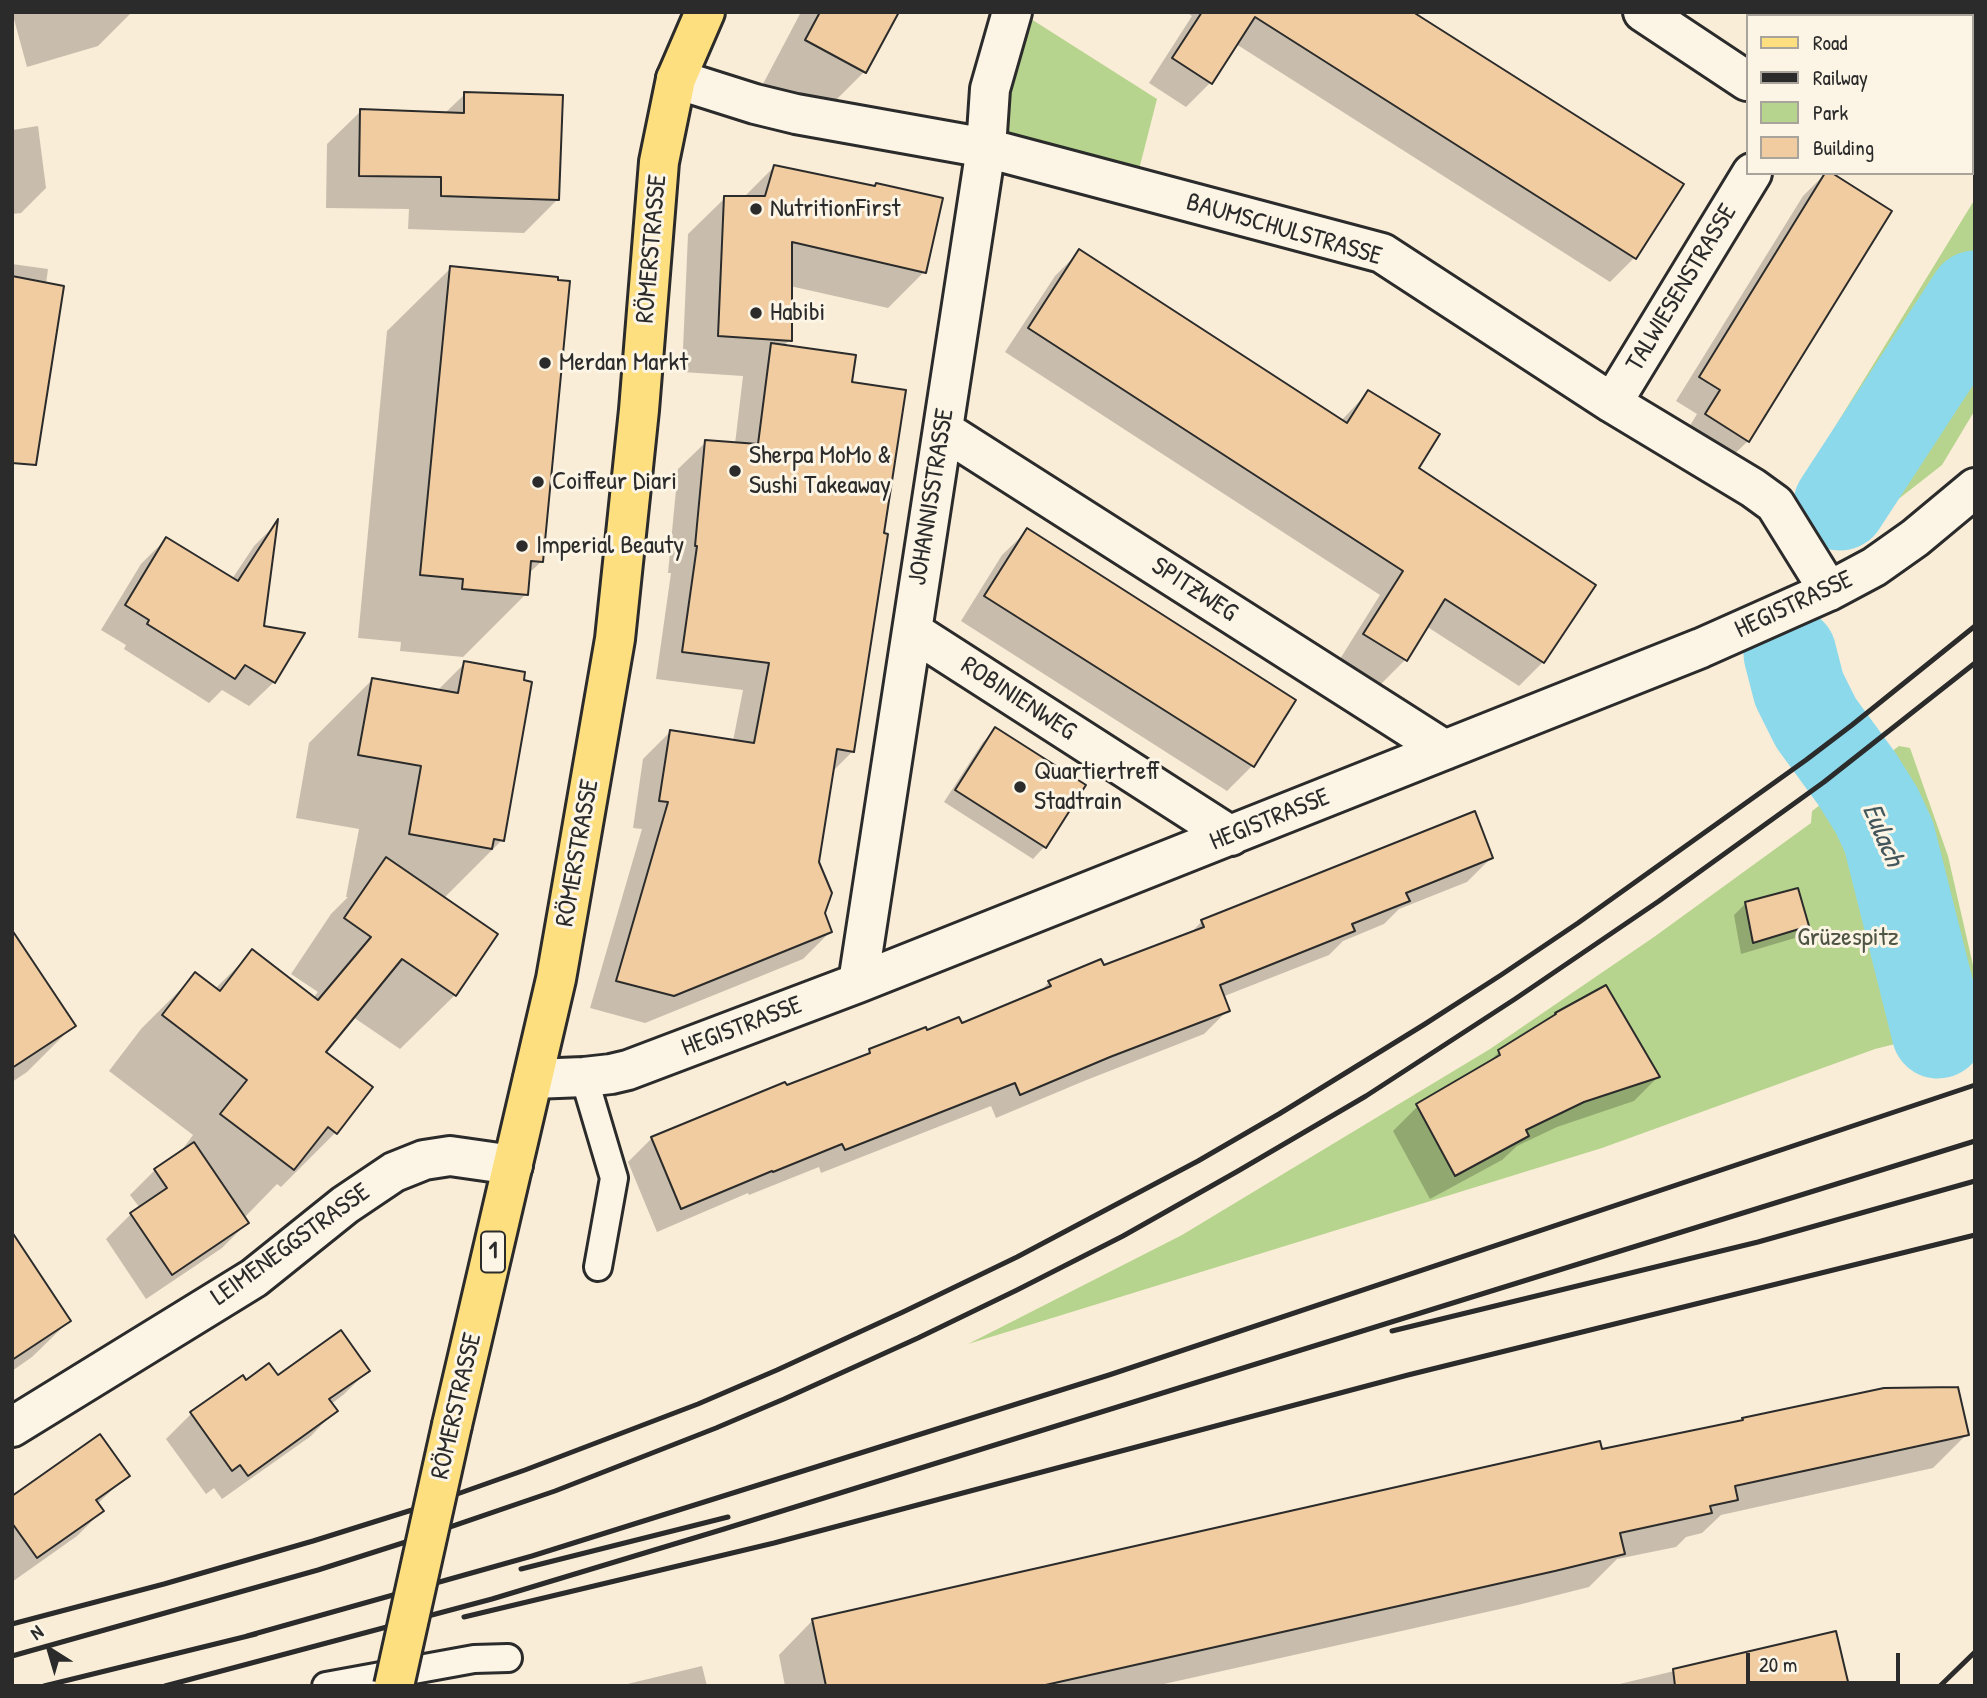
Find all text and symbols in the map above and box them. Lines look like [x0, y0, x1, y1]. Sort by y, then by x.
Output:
legend [1745, 14, 1973, 175]
text: Road [1813, 28, 1847, 57]
text: Railway [1813, 63, 1868, 92]
text: Park [1813, 98, 1848, 127]
text: Building [1813, 133, 1874, 162]
street label: RÖMERSTRASSE [630, 173, 674, 325]
street label: BAUMSCHULSTRASSE [1183, 187, 1385, 273]
place label: NutritionFirst [770, 193, 901, 225]
street label: TALWIESENSTRASSE [1620, 199, 1744, 377]
marker: NutritionFirst [748, 201, 764, 217]
place label: Habibi [770, 297, 825, 329]
marker: Habibi [748, 305, 764, 321]
place label: Merdan Markt [559, 347, 688, 379]
marker: Merdan Markt [537, 355, 553, 371]
street label: JOHANNISSTRASSE [903, 406, 961, 588]
place label: Sherpa MoMo & Sushi Takeaway [749, 440, 891, 502]
marker: Sherpa MoMo & Sushi Takeaway [727, 463, 743, 479]
place label: Coiffeur Diari [552, 466, 677, 498]
marker: Coiffeur Diari [530, 474, 546, 490]
place label: Imperial Beauty [536, 530, 684, 562]
marker: Imperial Beauty [514, 538, 530, 554]
street label: SPITZWEG [1145, 551, 1243, 629]
street label: HEGISTRASSE [1730, 564, 1858, 646]
street label: ROBINIENWEG [955, 650, 1081, 748]
place label: Quartiertreff Stadtrain [1034, 756, 1160, 818]
street label: RÖMERSTRASSE [550, 777, 606, 929]
marker: Quartiertreff Stadtrain [1012, 779, 1028, 795]
street label: HEGISTRASSE [1206, 782, 1334, 858]
water label: Eulach [1854, 799, 1910, 871]
park label: Grüzespitz [1797, 922, 1899, 954]
street label: HEGISTRASSE [677, 990, 807, 1064]
street label: LEIMENEGGSTRASSE [206, 1177, 376, 1313]
road number: 1 [481, 1232, 505, 1272]
street label: RÖMERSTRASSE [425, 1330, 489, 1482]
north arrow [14, 1614, 84, 1684]
text: N [24, 1619, 48, 1646]
scale bar [1749, 1638, 1903, 1682]
text: 20 m [1759, 1650, 1797, 1679]

